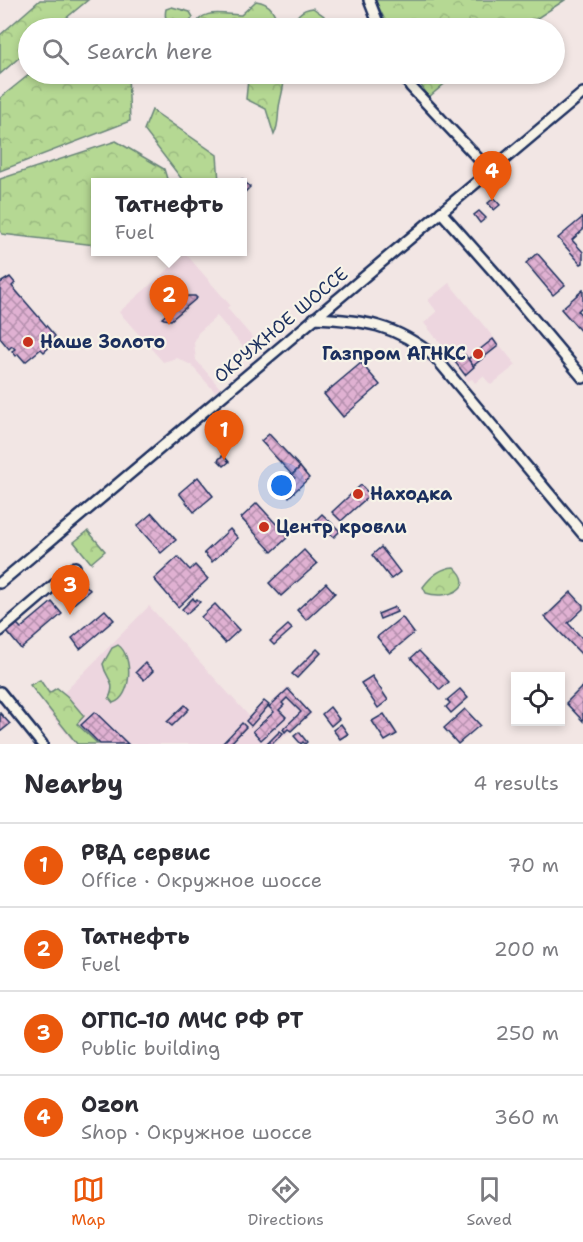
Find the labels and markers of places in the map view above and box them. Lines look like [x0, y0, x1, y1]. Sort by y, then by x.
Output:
pin: 4 [472, 152, 512, 201]
pin: 2 [150, 276, 188, 325]
place label: Наше Золото [40, 330, 165, 354]
marker: Наше Золото [21, 335, 35, 349]
place label: Газпром АГНКС [322, 342, 466, 366]
marker: Газпром АГНКС [471, 347, 485, 361]
pin: 1 [204, 410, 244, 460]
place label: Находка [370, 482, 453, 506]
marker: Находка [351, 487, 365, 501]
place label: Центр кровли [276, 515, 407, 539]
marker: Центр кровли [257, 520, 271, 534]
pin: 3 [50, 566, 90, 615]

